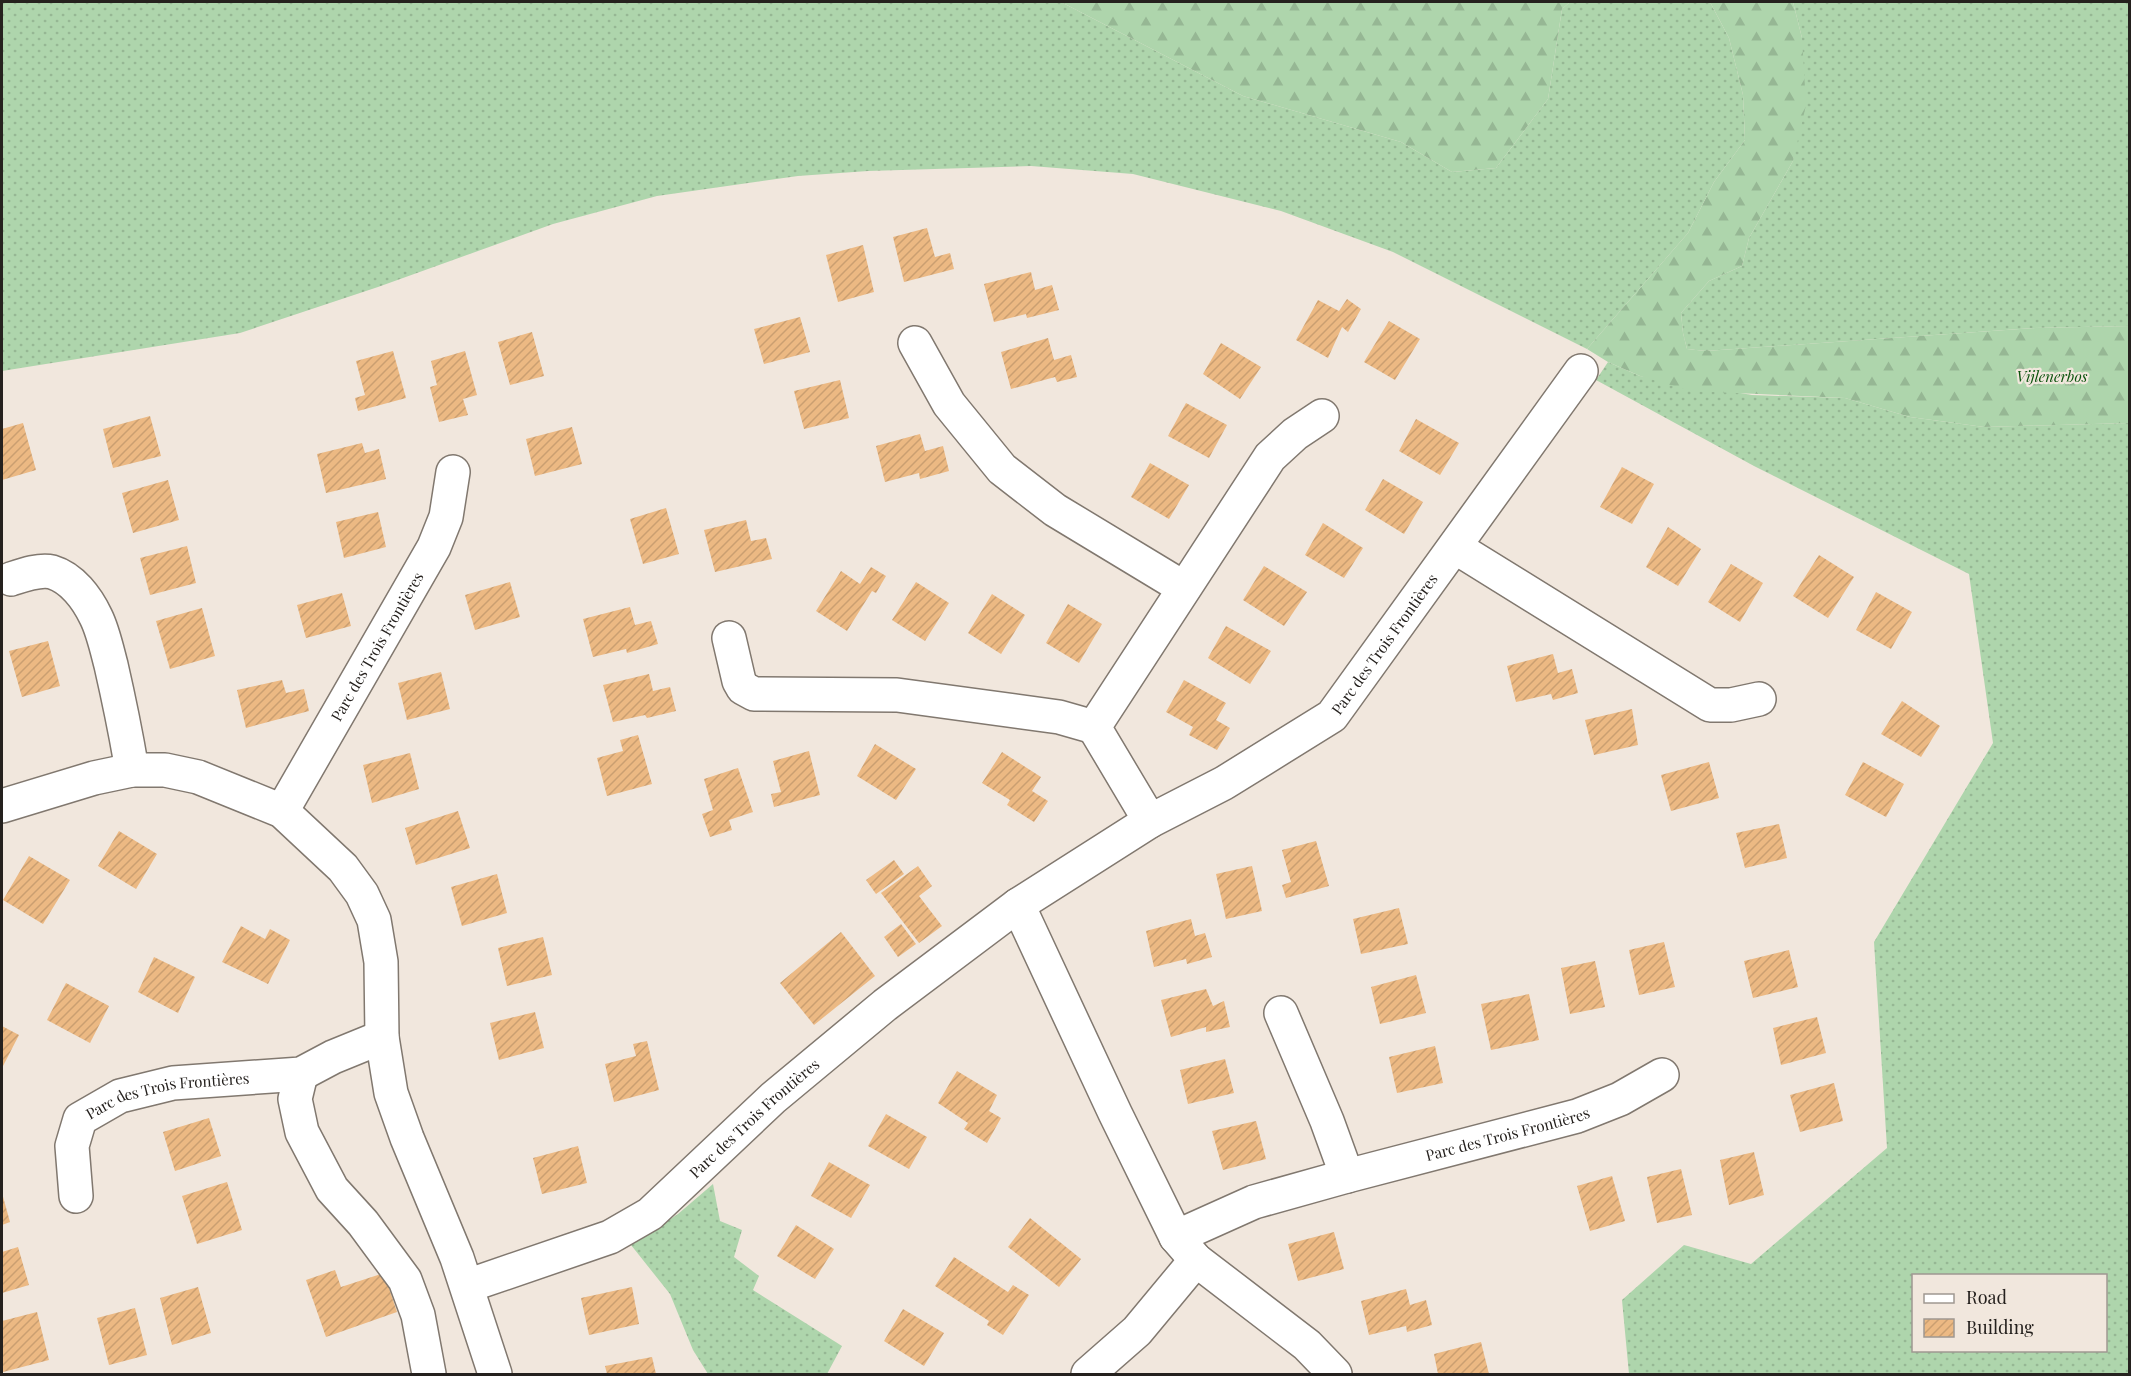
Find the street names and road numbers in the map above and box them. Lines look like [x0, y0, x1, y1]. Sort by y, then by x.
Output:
street label: Parc des Trois Frontières [326, 568, 428, 725]
street label: Parc des Trois Frontières [1326, 570, 1442, 718]
street label: Parc des Trois Frontières [685, 1054, 823, 1182]
street label: Parc des Trois Frontières [82, 1068, 250, 1124]
street label: Parc des Trois Frontières [1423, 1102, 1593, 1165]

